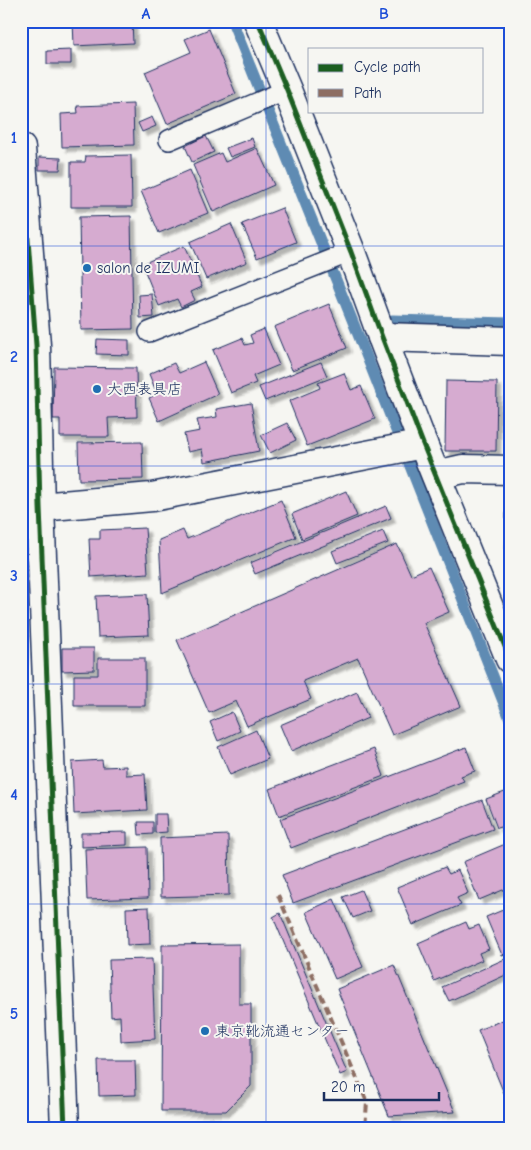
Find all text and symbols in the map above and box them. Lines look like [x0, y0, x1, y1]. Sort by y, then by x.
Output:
text: A [142, 5, 151, 23]
text: B [379, 5, 389, 23]
legend [308, 48, 484, 112]
text: Cycle path [354, 58, 421, 76]
text: Path [354, 84, 382, 102]
text: 1 [11, 129, 17, 147]
place label: salon de IZUMI [97, 259, 199, 277]
marker: salon de IZUMI [81, 262, 93, 274]
text: 2 [10, 348, 18, 366]
place label: 大西表具店 [107, 380, 182, 398]
marker: 大西表具店 [91, 383, 103, 395]
text: 3 [10, 567, 18, 585]
text: 4 [10, 786, 18, 804]
text: 5 [10, 1005, 18, 1023]
place label: 東京靴流通センター [215, 1022, 349, 1040]
marker: 東京靴流通センター [199, 1025, 211, 1037]
scale bar [324, 1070, 438, 1102]
text: 20 m [331, 1078, 365, 1096]

